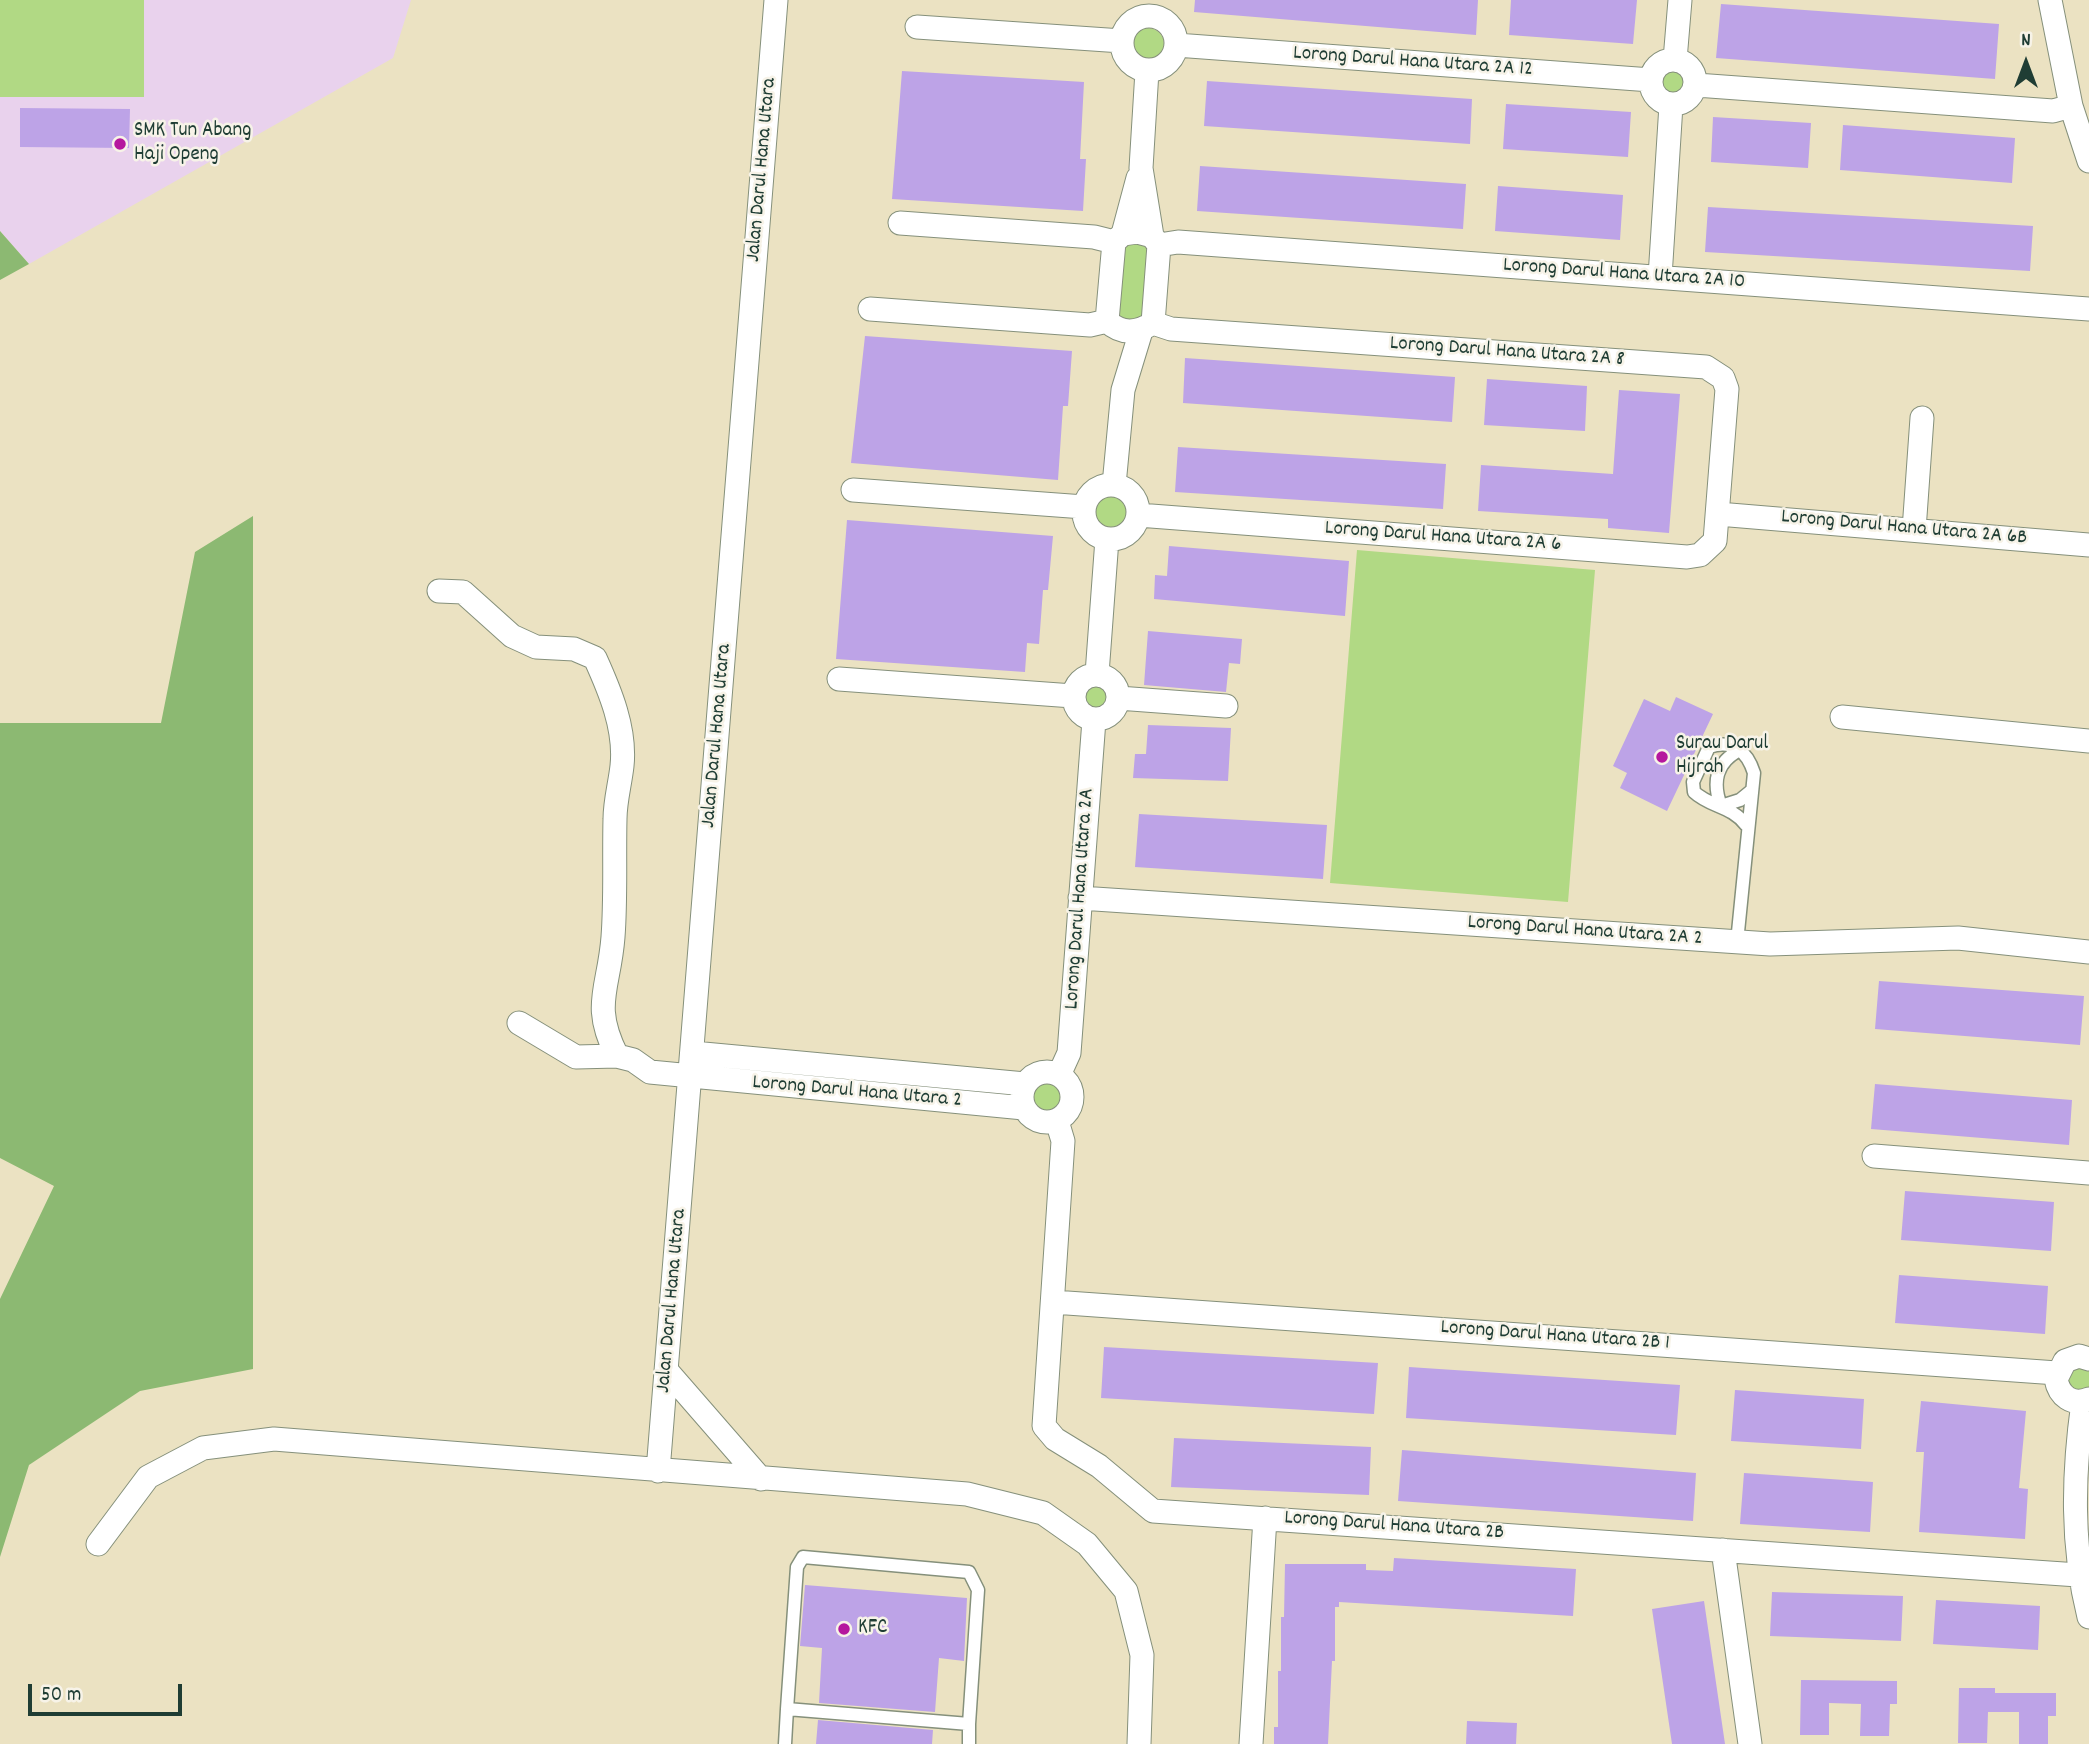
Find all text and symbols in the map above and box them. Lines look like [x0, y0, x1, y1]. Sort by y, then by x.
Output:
north arrow [1991, 28, 2061, 98]
text: N [2021, 28, 2031, 55]
street label: Lorong Darul Hana Utara 2A 12 [1292, 42, 1534, 84]
street label: Jalan Darul Hana Utara [742, 77, 784, 263]
place label: SMK Tun Abang Haji Openg [134, 119, 251, 169]
marker: SMK Tun Abang Haji Openg [112, 136, 128, 152]
street label: Lorong Darul Hana Utara 2A 10 [1502, 254, 1746, 296]
street label: Lorong Darul Hana Utara 2A 8 [1389, 332, 1625, 374]
street label: Lorong Darul Hana Utara 2A 6B [1780, 506, 2028, 552]
street label: Lorong Darul Hana Utara 2A 6 [1324, 517, 1562, 559]
street label: Jalan Darul Hana Utara [697, 643, 739, 829]
place label: Surau Darul Hijrah [1676, 732, 1768, 782]
marker: Surau Darul Hijrah [1654, 749, 1670, 765]
street label: Lorong Darul Hana Utara 2A [1061, 787, 1101, 1011]
street label: Lorong Darul Hana Utara 2A 2 [1466, 911, 1704, 953]
street label: Lorong Darul Hana Utara 2 [751, 1071, 963, 1115]
street label: Jalan Darul Hana Utara [652, 1208, 694, 1394]
street label: Lorong Darul Hana Utara 2B 1 [1440, 1316, 1670, 1358]
street label: Lorong Darul Hana Utara 2B [1283, 1507, 1505, 1547]
place label: KFC [858, 1616, 887, 1642]
marker: KFC [836, 1621, 852, 1637]
scale bar [32, 1670, 186, 1714]
text: 50 m [41, 1681, 81, 1711]

